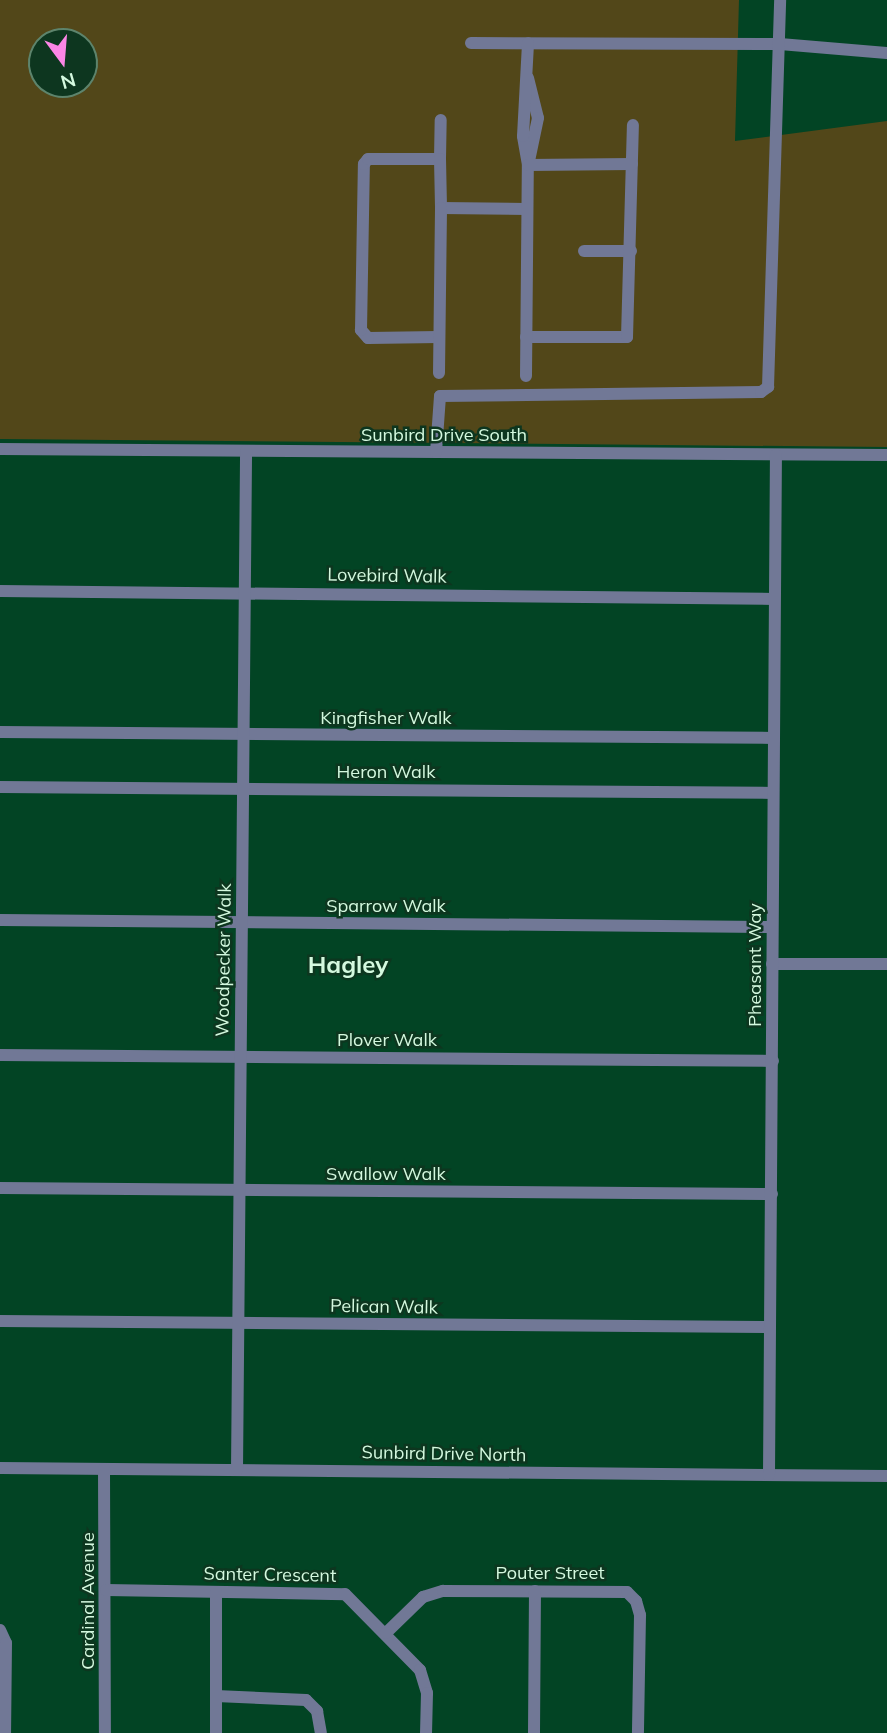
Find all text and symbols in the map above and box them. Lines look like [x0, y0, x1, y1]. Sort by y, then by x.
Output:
north arrow [28, 28, 98, 98]
text: N [58, 68, 78, 95]
street label: Sunbird Drive South [361, 424, 527, 446]
street label: Lovebird Walk [327, 564, 447, 588]
street label: Kingfisher Walk [320, 707, 452, 729]
street label: Heron Walk [337, 761, 435, 783]
street label: Woodpecker Walk [212, 883, 236, 1037]
street label: Sparrow Walk [326, 895, 446, 917]
street label: Pheasant Way [744, 903, 766, 1027]
district label: Hagley [308, 951, 388, 979]
street label: Plover Walk [337, 1029, 437, 1051]
street label: Swallow Walk [326, 1163, 446, 1185]
street label: Pelican Walk [330, 1295, 438, 1319]
street label: Sunbird Drive North [361, 1442, 527, 1466]
street label: Cardinal Avenue [77, 1532, 99, 1670]
street label: Pouter Street [496, 1562, 604, 1584]
street label: Santer Crescent [204, 1563, 336, 1587]

